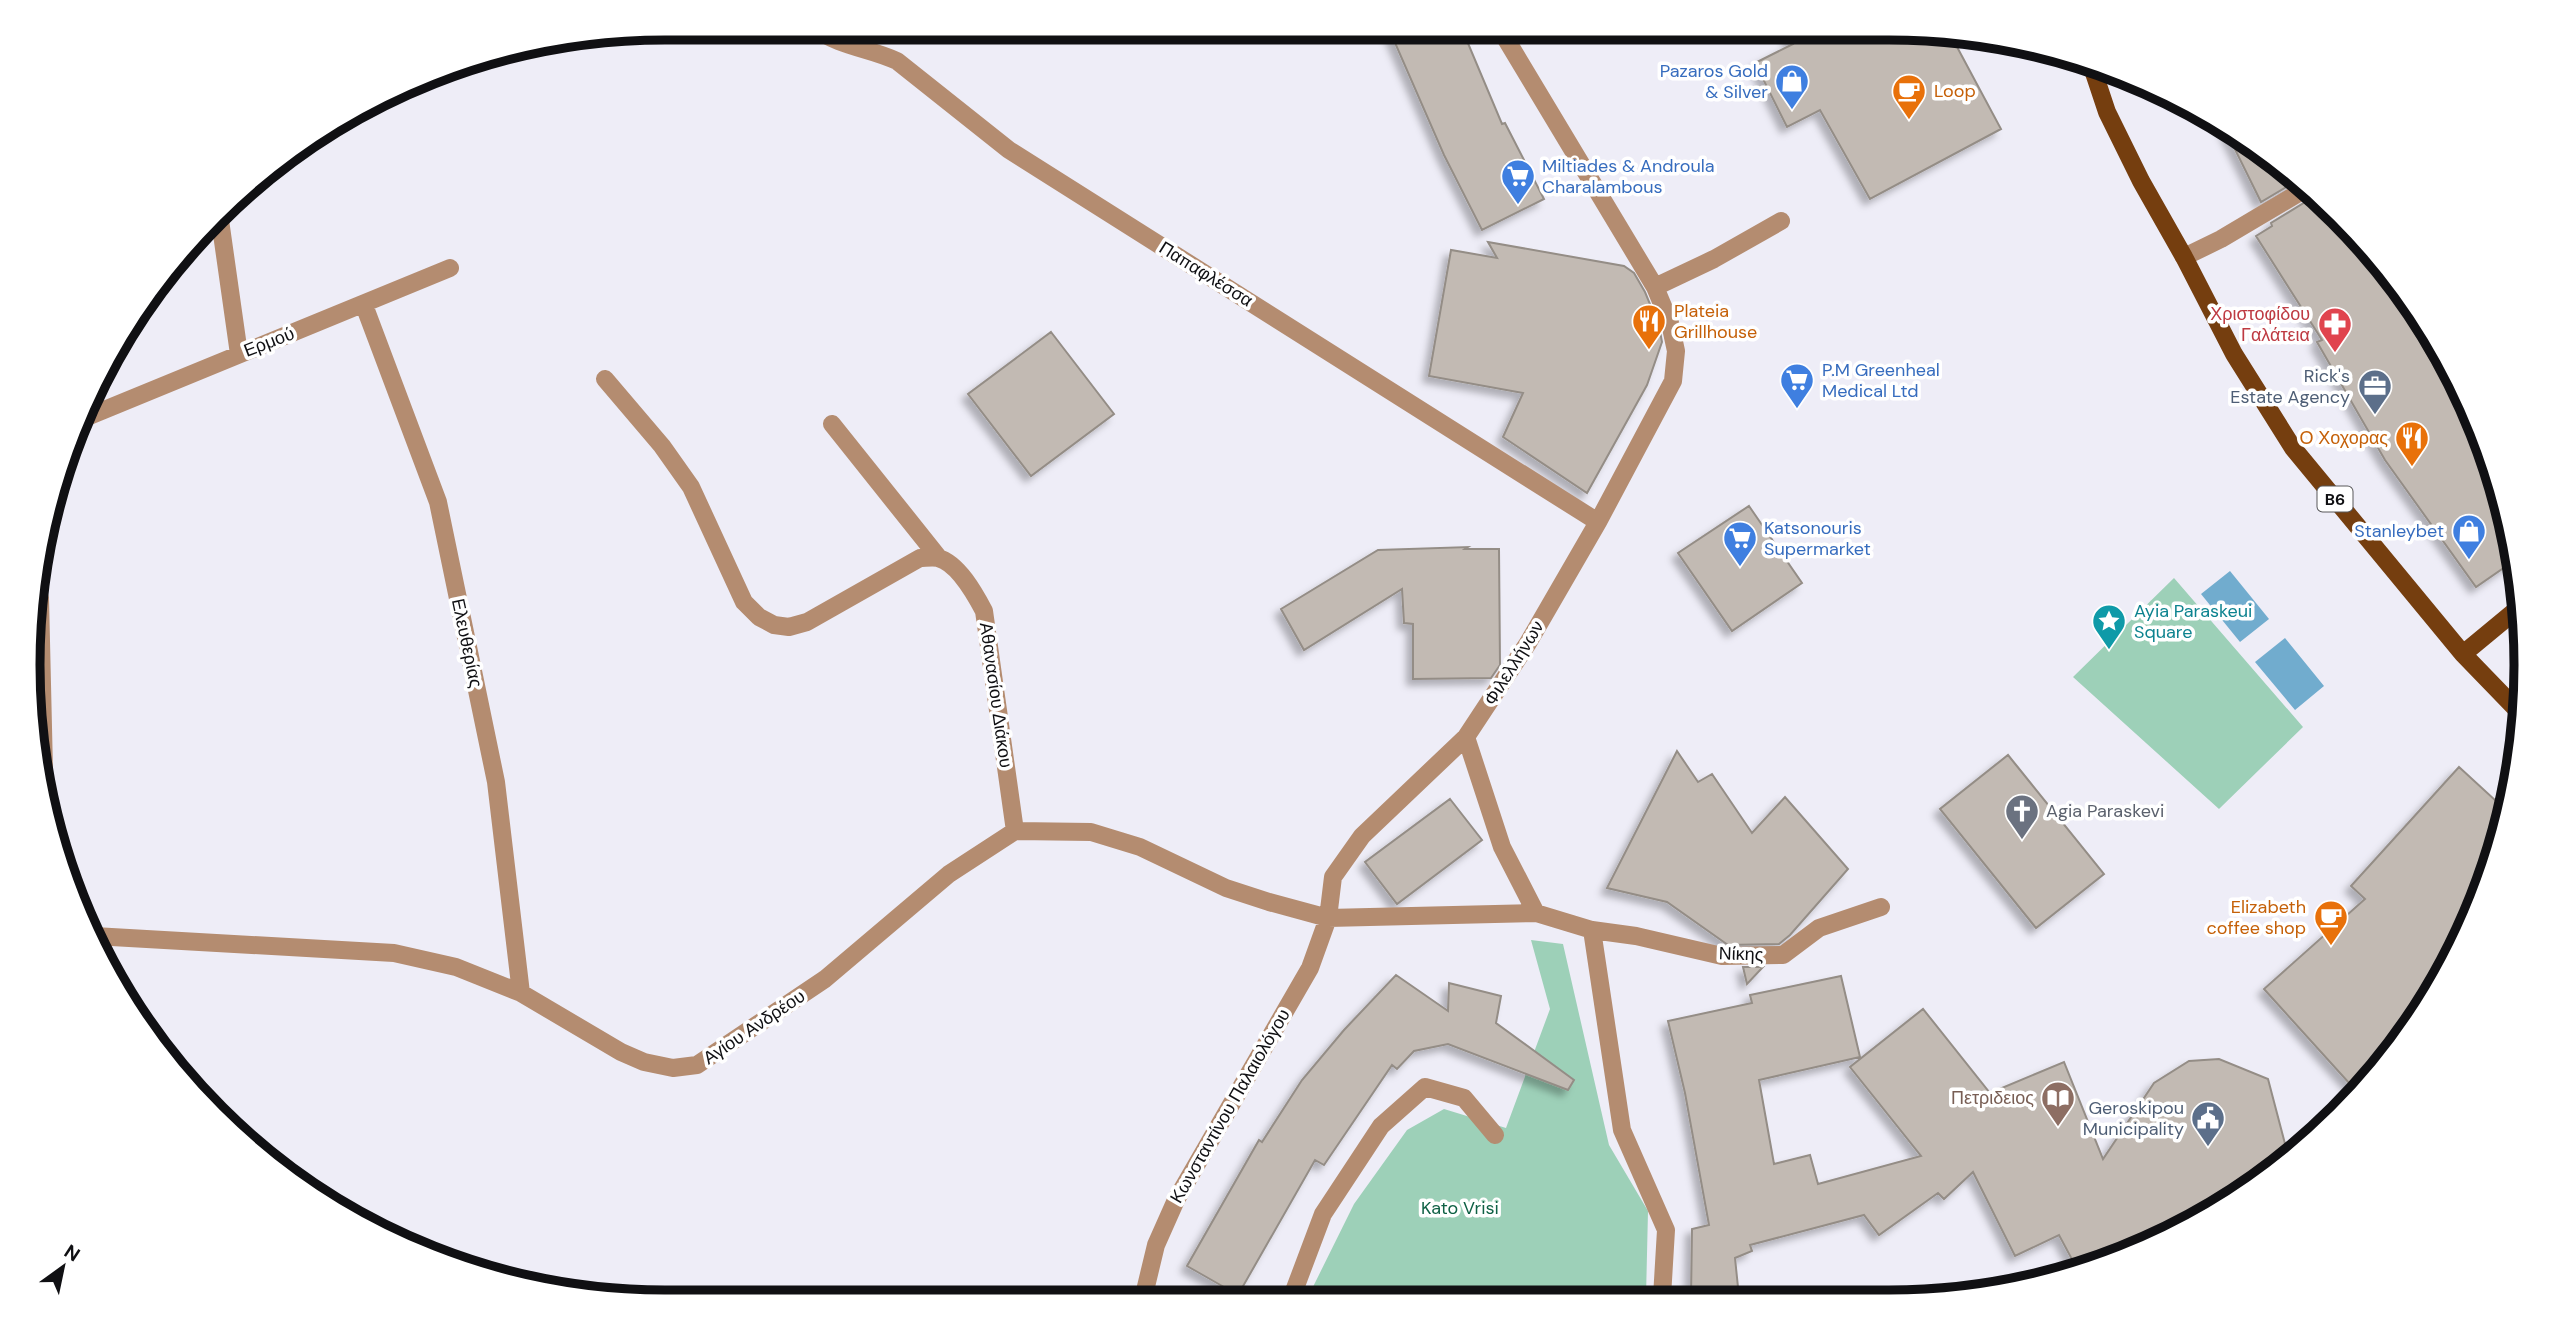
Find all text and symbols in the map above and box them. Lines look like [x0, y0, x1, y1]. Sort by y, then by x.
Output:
place label: Pazaros Gold & Silver [1660, 59, 1768, 104]
shop icon: Pazaros Gold & Silver [1773, 62, 1811, 111]
cafe icon: Loop [1890, 72, 1928, 121]
place label: Loop [1934, 79, 1976, 103]
place label: Miltiades & Androula Charalambous [1542, 154, 1715, 199]
supermarket icon: Miltiades & Androula Charalambous [1499, 157, 1537, 206]
street label: Παπαφλέσσα [1155, 236, 1257, 312]
place label: Plateia Grillhouse [1674, 299, 1757, 344]
restaurant icon: Plateia Grillhouse [1630, 302, 1668, 351]
place label: Χριστοφίδου Γαλάτεια [2210, 302, 2310, 347]
pharmacy icon: Χριστοφίδου Γαλάτεια [2316, 305, 2354, 354]
street label: Ερμού [240, 321, 298, 363]
place label: P.M Greenheal Medical Ltd [1822, 358, 1940, 403]
supermarket icon: P.M Greenheal Medical Ltd [1778, 361, 1816, 410]
place label: Rick's Estate Agency [2230, 364, 2350, 409]
office icon: Rick's Estate Agency [2356, 367, 2394, 416]
restaurant icon: Ο Χοχορας [2393, 419, 2431, 468]
place label: Ο Χοχορας [2299, 426, 2388, 450]
road number: B6 [2318, 486, 2352, 512]
shop icon: Stanleybet [2450, 512, 2488, 561]
place label: Katsonouris Supermarket [1764, 516, 1871, 561]
supermarket icon: Katsonouris Supermarket [1721, 519, 1759, 568]
place label: Stanleybet [2354, 519, 2444, 543]
street label: Ελευθερίας [446, 596, 488, 690]
place label: Ayia Paraskeui Square [2134, 599, 2252, 644]
place icon: Ayia Paraskeui Square [2090, 602, 2128, 651]
street label: Φιλελλήνων [1479, 616, 1549, 710]
street label: Αθανασίου Διάκου [974, 621, 1018, 769]
church icon: Agia Paraskevi [2003, 792, 2041, 841]
place label: Agia Paraskevi [2046, 799, 2164, 823]
place label: Elizabeth coffee shop [2207, 895, 2306, 940]
cafe icon: Elizabeth coffee shop [2312, 898, 2350, 947]
street label: Νίκης [1718, 941, 1764, 967]
street label: Αγίου Ανδρέου [698, 984, 810, 1070]
street label: Κωνσταντίνου Παλαιολόγου [1164, 1004, 1296, 1208]
library icon: Πετριδειος [2039, 1079, 2077, 1128]
place label: Πετριδειος [1951, 1086, 2034, 1110]
place label: Geroskipou Municipality [2083, 1096, 2184, 1141]
public building icon: Geroskipou Municipality [2189, 1099, 2227, 1148]
park label: Kato Vrisi [1421, 1196, 1499, 1220]
north arrow [28, 1232, 98, 1302]
text: N [59, 1239, 85, 1267]

